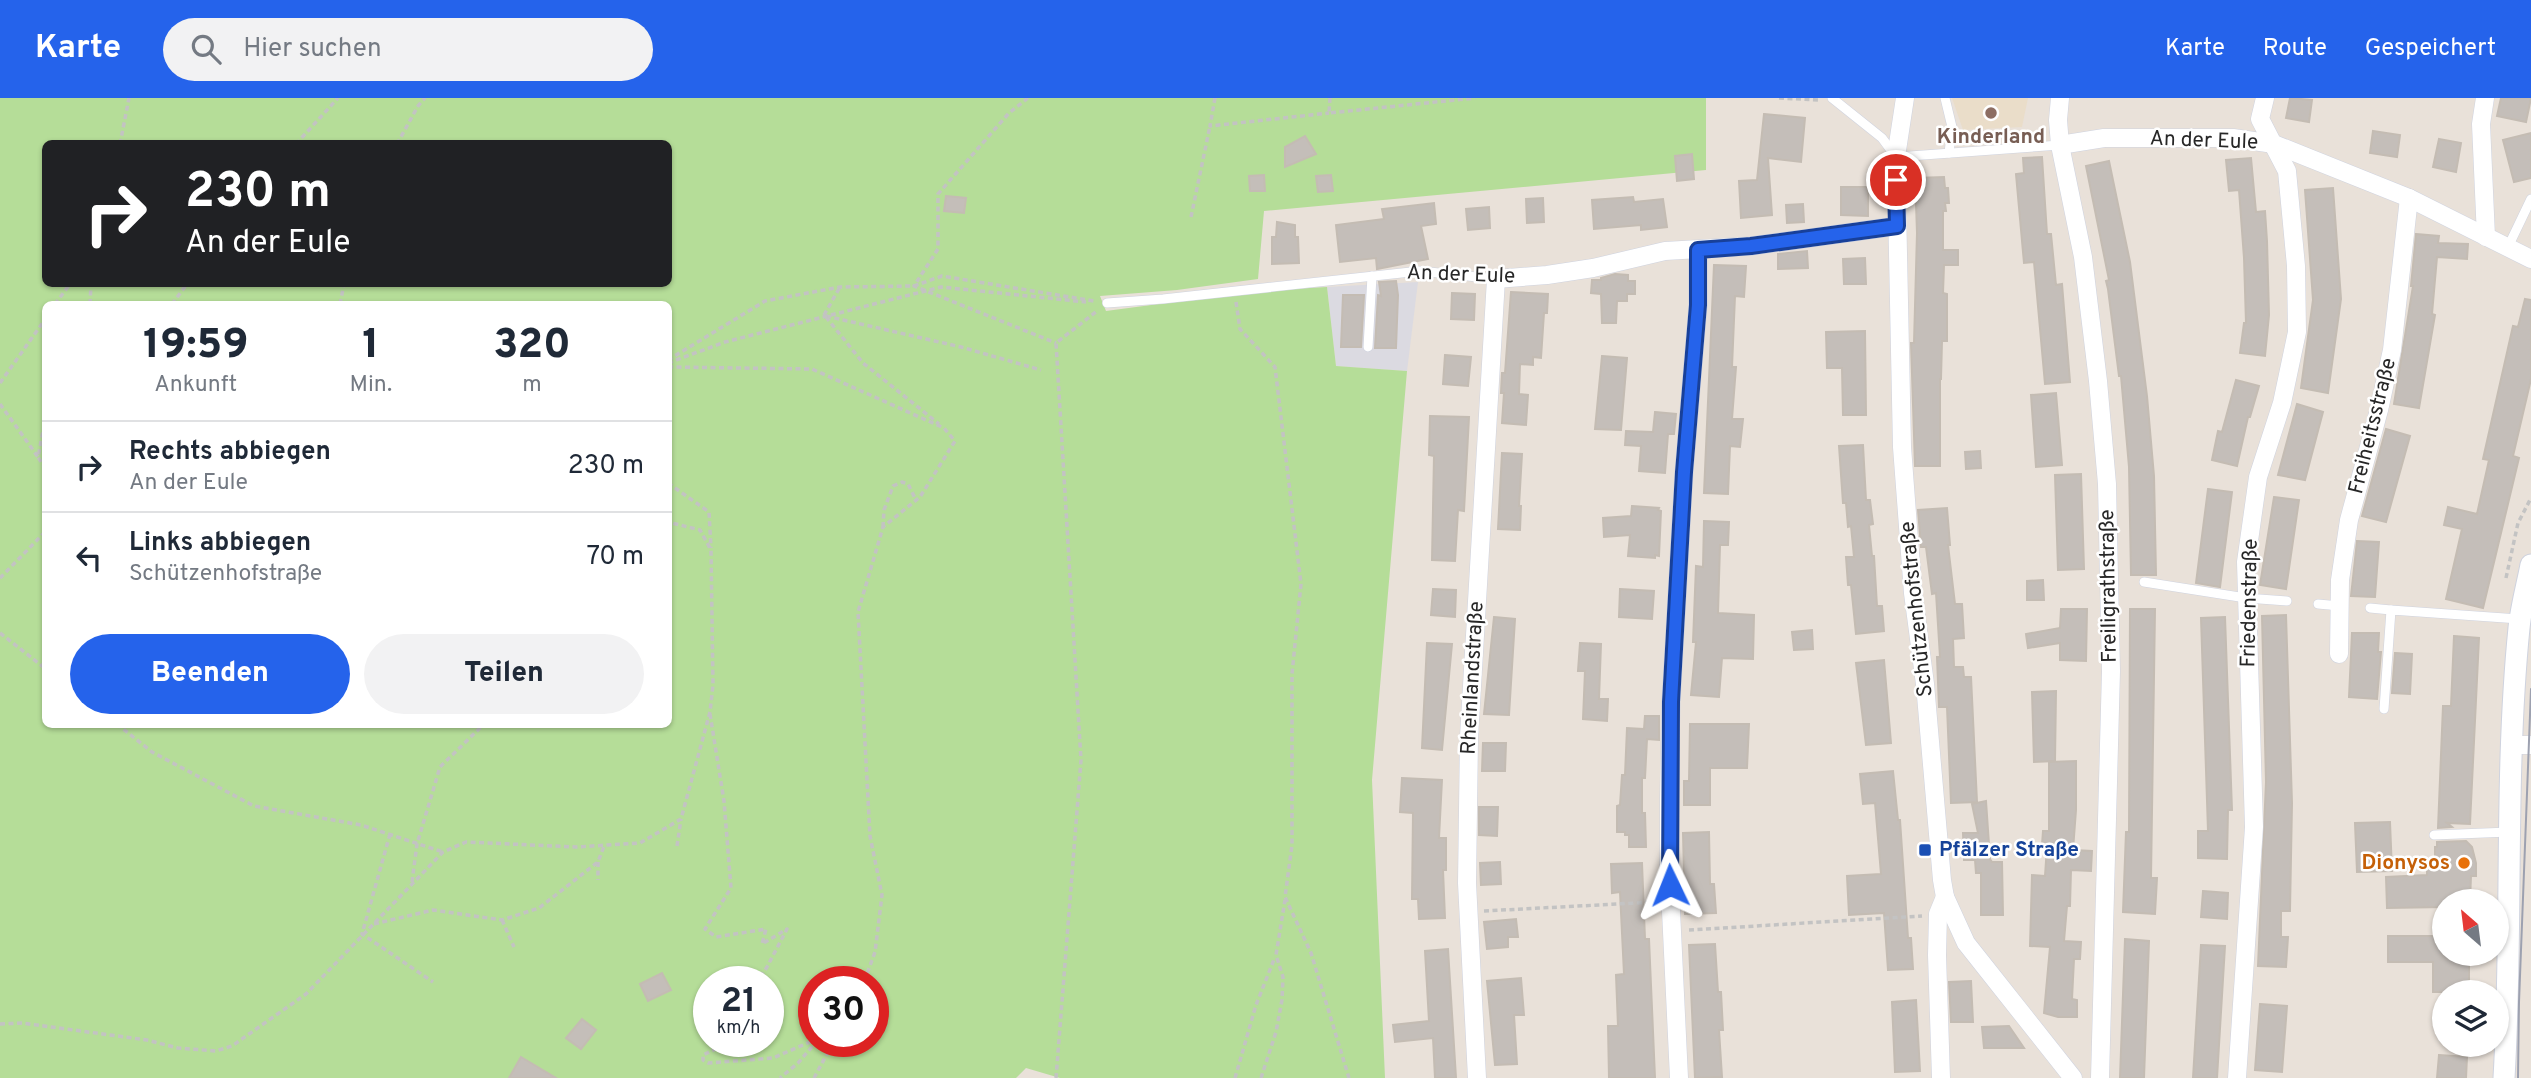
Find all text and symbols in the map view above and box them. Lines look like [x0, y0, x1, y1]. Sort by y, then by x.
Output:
search box [163, 18, 653, 81]
text: Karte [35, 28, 121, 70]
icon: search [187, 30, 225, 68]
text: Hier suchen [243, 33, 382, 66]
text: Karte [2165, 34, 2225, 64]
text: Route [2263, 34, 2327, 64]
text: Gespeichert [2365, 34, 2496, 64]
marker: Kinderland [1983, 105, 1999, 121]
place label: Kinderland [1937, 124, 2045, 151]
street label: An der Eule [2149, 126, 2259, 156]
pin [1866, 150, 1926, 210]
icon: arrive [1877, 161, 1915, 199]
text: 230 m [185, 163, 331, 225]
icon: right [70, 168, 161, 259]
text: An der Eule [185, 224, 351, 264]
street label: An der Eule [1406, 260, 1516, 290]
text: 19:59 [143, 320, 248, 373]
text: 1 [362, 320, 379, 373]
text: 320 [493, 320, 571, 373]
street label: Freiheitsstraße [2343, 355, 2403, 497]
text: Ankunft [154, 371, 237, 400]
text: Min. [349, 371, 392, 400]
text: m [522, 371, 542, 400]
text: Rechts abbiegen [129, 436, 331, 469]
icon: right [70, 448, 108, 486]
text: 230 m [568, 450, 644, 483]
text: An der Eule [129, 469, 248, 498]
street label: Freiligrathstraße [2094, 509, 2124, 663]
street label: Schützenhofstraße [1894, 520, 1940, 698]
text: Links abbiegen [129, 527, 311, 560]
street label: Friedenstraße [2235, 538, 2265, 668]
icon: left [70, 539, 108, 577]
text: 70 m [586, 541, 644, 574]
text: Schützenhofstraße [129, 560, 322, 589]
street label: Rheinlandstraße [1455, 601, 1491, 755]
button: Beenden [70, 634, 350, 714]
button: Teilen [364, 634, 644, 714]
place label: Pfälzer Straße [1939, 837, 2079, 864]
marker: Pfälzer Straße [1917, 842, 1933, 858]
position arrow [1633, 848, 1707, 922]
place label: Dionysos [2361, 850, 2450, 877]
marker: Dionysos [2456, 855, 2472, 871]
north arrow [2432, 889, 2510, 966]
map controls [2432, 889, 2509, 1057]
speed limit sign: 30 [798, 966, 889, 1057]
text: 21 [721, 980, 756, 1024]
button: layers [2432, 980, 2509, 1057]
text: km/h [717, 1017, 760, 1040]

